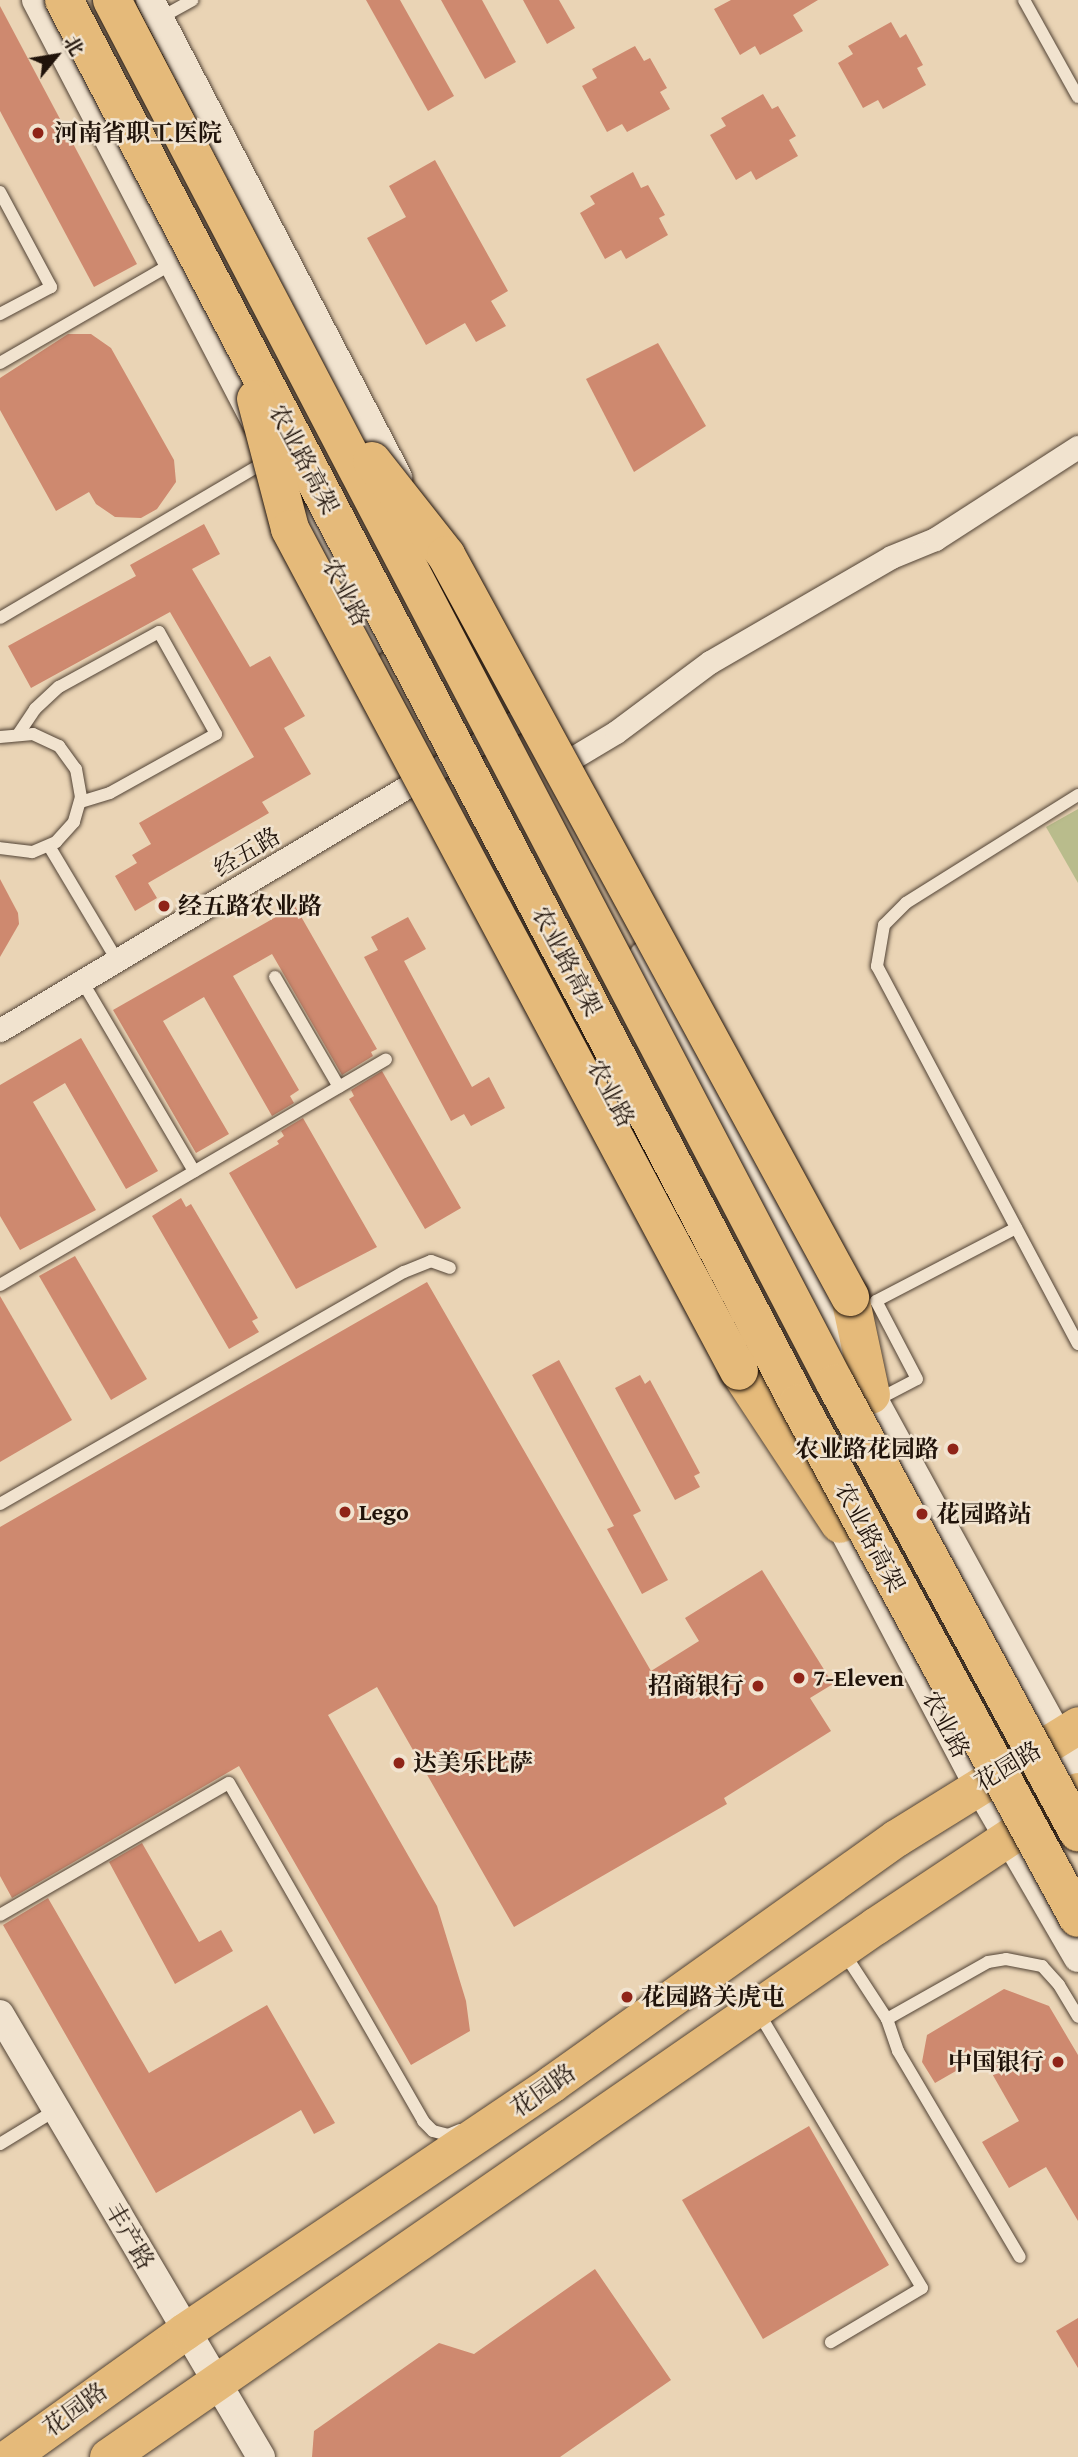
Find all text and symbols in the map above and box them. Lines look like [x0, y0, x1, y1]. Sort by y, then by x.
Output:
north arrow [21, 21, 91, 91]
text: 北 [57, 30, 91, 61]
place label: 河南省职工医院 [54, 119, 222, 147]
marker: 河南省职工医院 [28, 123, 48, 143]
street label: 农业路高架 [263, 399, 345, 519]
street label: 农业路 [316, 553, 376, 631]
street label: 经五路 [209, 821, 285, 883]
place label: 经五路农业路 [178, 892, 322, 920]
marker: 经五路农业路 [156, 898, 172, 914]
street label: 农业路高架 [526, 901, 608, 1021]
street label: 农业路 [581, 1054, 641, 1132]
place label: 农业路花园路 [795, 1435, 939, 1463]
marker: 农业路花园路 [945, 1441, 961, 1457]
street label: 农业路高架 [829, 1477, 911, 1597]
place label: Lego [359, 1498, 409, 1526]
place label: 花园路站 [936, 1500, 1032, 1528]
marker: Lego [337, 1504, 353, 1520]
marker: 花园路站 [914, 1506, 930, 1522]
place label: 7-Eleven [813, 1664, 904, 1692]
marker: 7-Eleven [791, 1670, 807, 1686]
place label: 招商银行 [648, 1672, 744, 1700]
marker: 招商银行 [750, 1678, 766, 1694]
street label: 农业路 [916, 1685, 976, 1763]
street label: 花园路 [970, 1735, 1046, 1797]
place label: 达美乐比萨 [413, 1749, 533, 1777]
marker: 达美乐比萨 [391, 1755, 407, 1771]
place label: 花园路关虎屯 [641, 1983, 785, 2011]
marker: 花园路关虎屯 [619, 1989, 635, 2005]
place label: 中国银行 [948, 2048, 1044, 2076]
marker: 中国银行 [1050, 2054, 1066, 2070]
street label: 花园路 [505, 2058, 581, 2122]
street label: 丰产路 [100, 2198, 160, 2274]
street label: 花园路 [37, 2376, 113, 2442]

